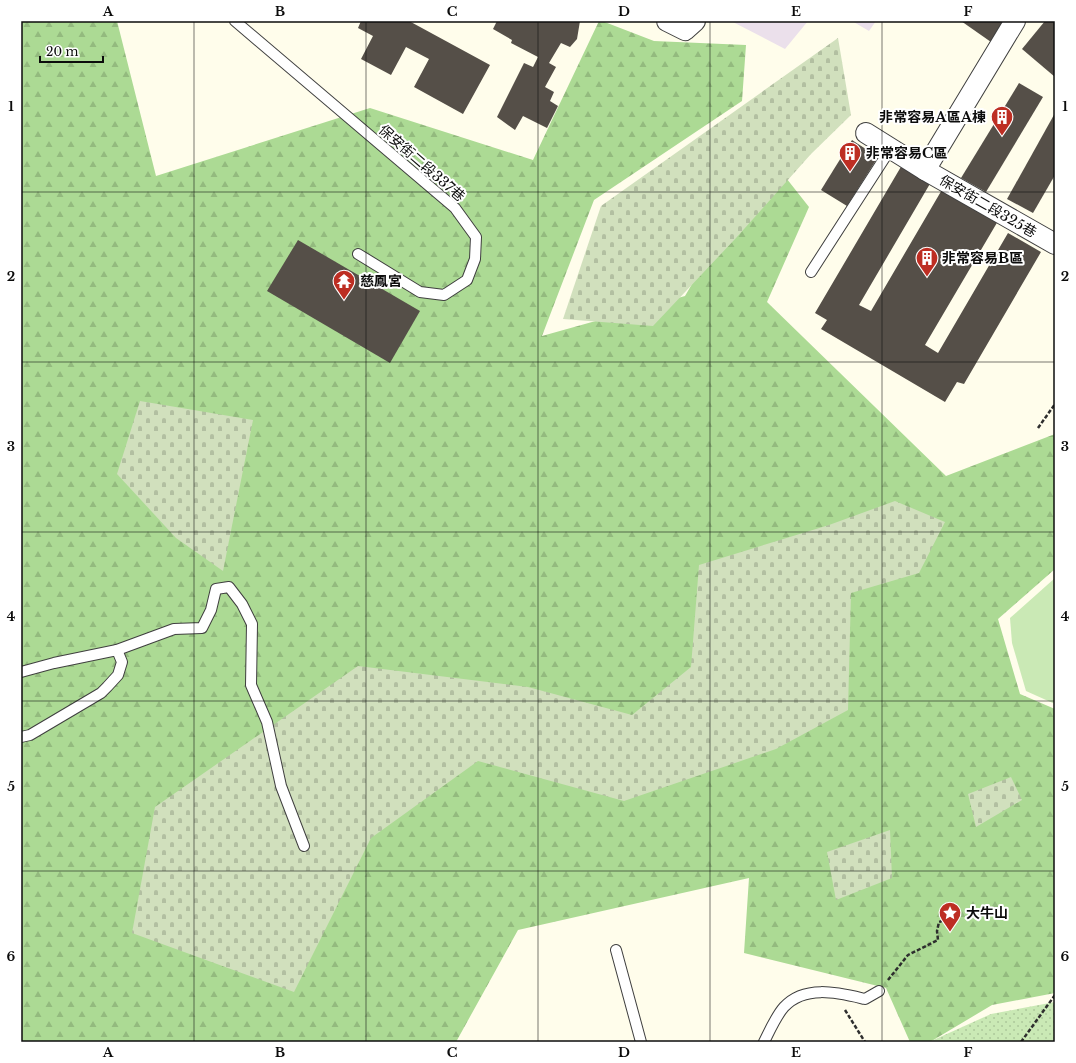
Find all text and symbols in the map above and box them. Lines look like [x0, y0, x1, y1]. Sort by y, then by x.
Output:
text: A [102, 3, 114, 20]
text: B [275, 3, 285, 20]
text: C [447, 3, 458, 20]
text: D [618, 3, 630, 20]
text: E [791, 3, 801, 20]
text: F [964, 3, 973, 20]
scale bar [40, 38, 103, 64]
text: 20 m [46, 44, 78, 59]
text: 1 [8, 98, 14, 115]
text: 1 [1062, 98, 1068, 115]
building icon: 非常容易A區A棟 [989, 104, 1015, 137]
place label: 非常容易A區A棟 [879, 108, 986, 126]
street label: 保安街二段337巷 [375, 121, 469, 205]
building icon: 非常容易C區 [837, 140, 863, 173]
place label: 非常容易C區 [866, 144, 948, 162]
street label: 保安街二段325巷 [936, 171, 1040, 241]
building icon: 非常容易B區 [914, 245, 940, 278]
place label: 非常容易B區 [942, 249, 1023, 267]
text: 2 [7, 268, 15, 285]
temple icon: 慈鳳宮 [331, 268, 357, 301]
text: 2 [1061, 268, 1069, 285]
place label: 慈鳳宮 [360, 272, 402, 290]
text: 3 [7, 438, 15, 455]
text: 3 [1061, 438, 1069, 455]
text: 4 [7, 608, 16, 625]
text: 4 [1061, 608, 1070, 625]
text: 5 [7, 778, 15, 795]
text: 5 [1061, 778, 1069, 795]
place icon: 大牛山 [937, 900, 963, 933]
place label: 大牛山 [966, 904, 1008, 922]
text: 6 [7, 948, 16, 965]
text: 6 [1061, 948, 1070, 965]
text: A [102, 1044, 114, 1061]
text: B [275, 1044, 285, 1061]
text: C [447, 1044, 458, 1061]
text: D [618, 1044, 630, 1061]
text: E [791, 1044, 801, 1061]
text: F [964, 1044, 973, 1061]

